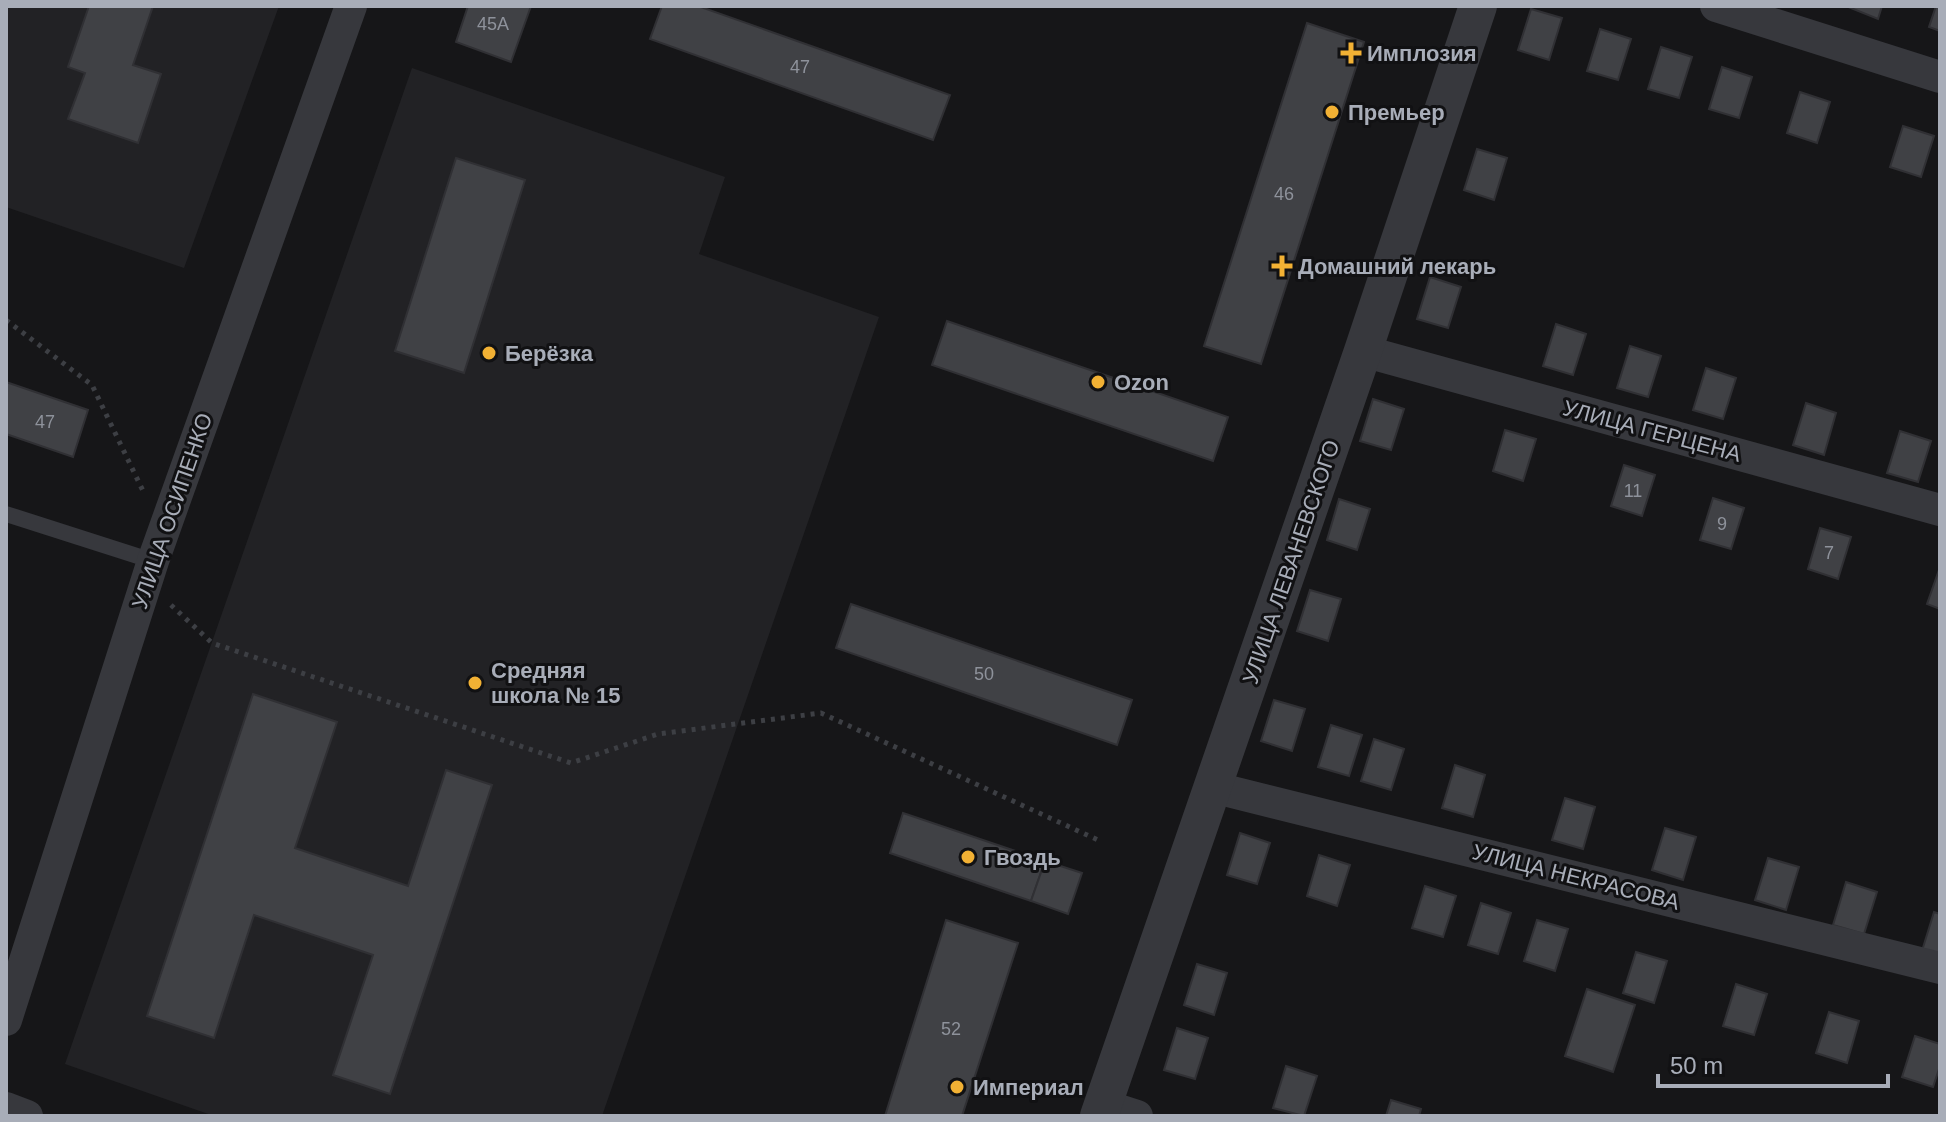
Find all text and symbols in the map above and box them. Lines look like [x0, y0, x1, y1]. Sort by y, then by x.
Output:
house number: 45А [477, 14, 509, 34]
place label: Имплозия [1367, 41, 1477, 66]
marker: Имплозия [1342, 44, 1360, 62]
house number: 47 [790, 57, 810, 77]
place label: Премьер [1348, 100, 1445, 125]
marker: Премьер [1323, 103, 1341, 121]
house number: 46 [1274, 184, 1294, 204]
place label: Домашний лекарь [1298, 254, 1496, 279]
marker: Домашний лекарь [1273, 257, 1291, 275]
place label: Берёзка [505, 341, 594, 366]
marker: Берёзка [480, 344, 498, 362]
place label: Ozon [1114, 370, 1169, 395]
marker: Ozon [1089, 373, 1107, 391]
street label: УЛИЦА ГЕРЦЕНА [1560, 395, 1744, 467]
street label: УЛИЦА ОСИПЕНКО [127, 410, 217, 612]
house number: 47 [35, 412, 55, 432]
street label: УЛИЦА ЛЕВАНЕВСКОГО [1237, 437, 1345, 687]
house number: 11 [1624, 481, 1642, 501]
house number: 9 [1717, 514, 1727, 534]
house number: 7 [1824, 543, 1834, 563]
place label: Средняя школа № 15 [491, 658, 620, 708]
house number: 50 [974, 664, 994, 684]
marker: Средняя школа № 15 [466, 674, 484, 692]
street label: УЛИЦА НЕКРАСОВА [1470, 839, 1682, 915]
place label: Гвоздь [984, 845, 1061, 870]
marker: Гвоздь [959, 848, 977, 866]
house number: 52 [941, 1019, 961, 1039]
scale bar [1658, 1038, 1888, 1088]
text: 50 m [1670, 1052, 1723, 1079]
place label: Империал [973, 1075, 1084, 1100]
marker: Империал [948, 1078, 966, 1096]

